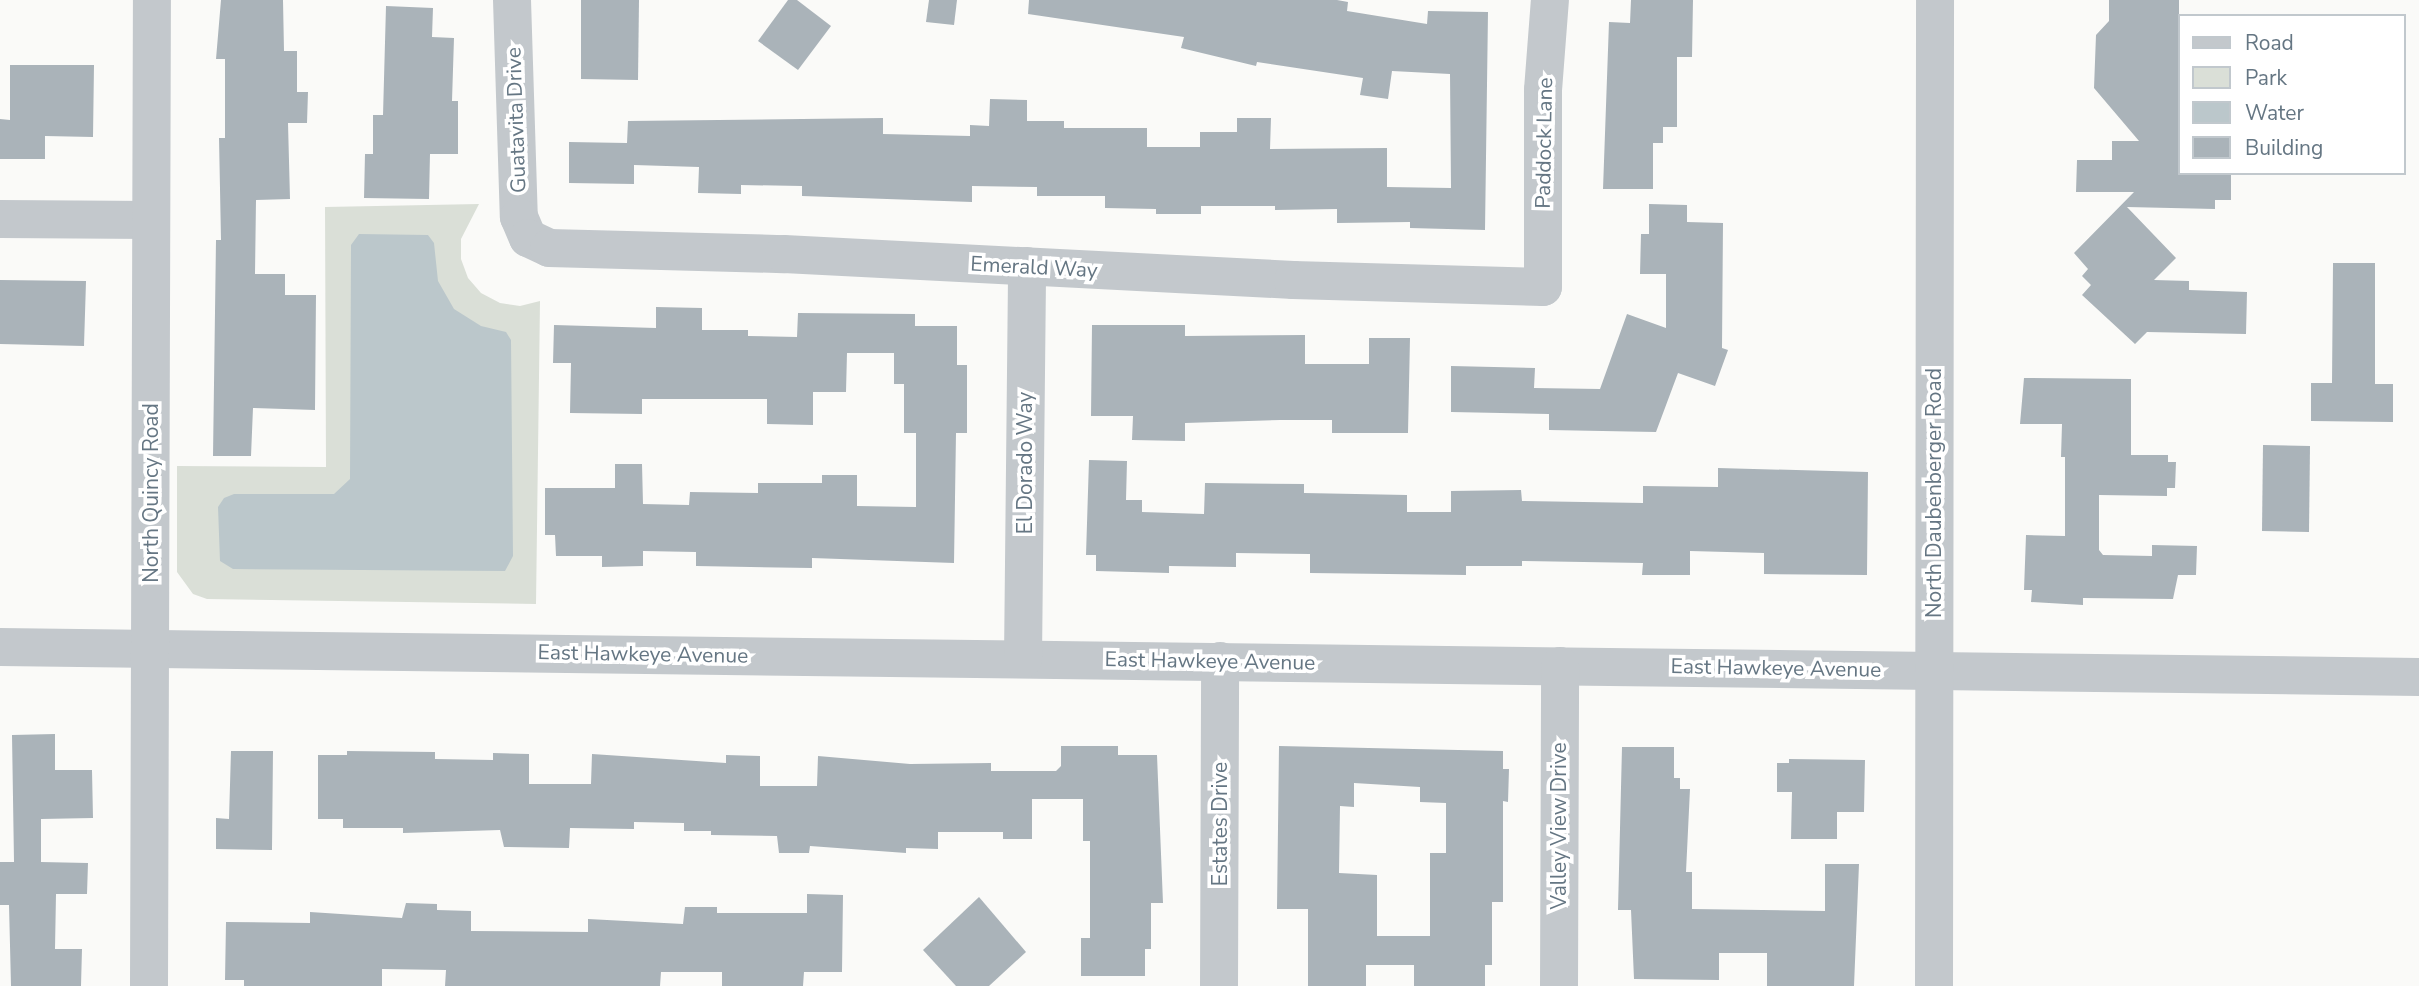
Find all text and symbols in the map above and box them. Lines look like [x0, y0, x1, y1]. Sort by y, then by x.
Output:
legend [2178, 14, 2405, 175]
text: Road [2245, 29, 2294, 57]
street label: Guatavita Drive [501, 47, 531, 193]
text: Park [2245, 64, 2287, 92]
street label: Paddock Lane [1530, 77, 1558, 209]
text: Water [2245, 99, 2304, 127]
text: Building [2245, 134, 2323, 162]
street label: Emerald Way [970, 251, 1098, 283]
street label: North Daubenberger Road [1921, 368, 1947, 618]
street label: El Dorado Way [1012, 392, 1038, 534]
street label: North Quincy Road [138, 403, 164, 583]
street label: East Hawkeye Avenue [538, 640, 748, 668]
street label: East Hawkeye Avenue [1105, 647, 1315, 675]
street label: East Hawkeye Avenue [1671, 654, 1881, 682]
street label: Valley View Drive [1546, 742, 1572, 910]
street label: Estates Drive [1207, 762, 1233, 886]

